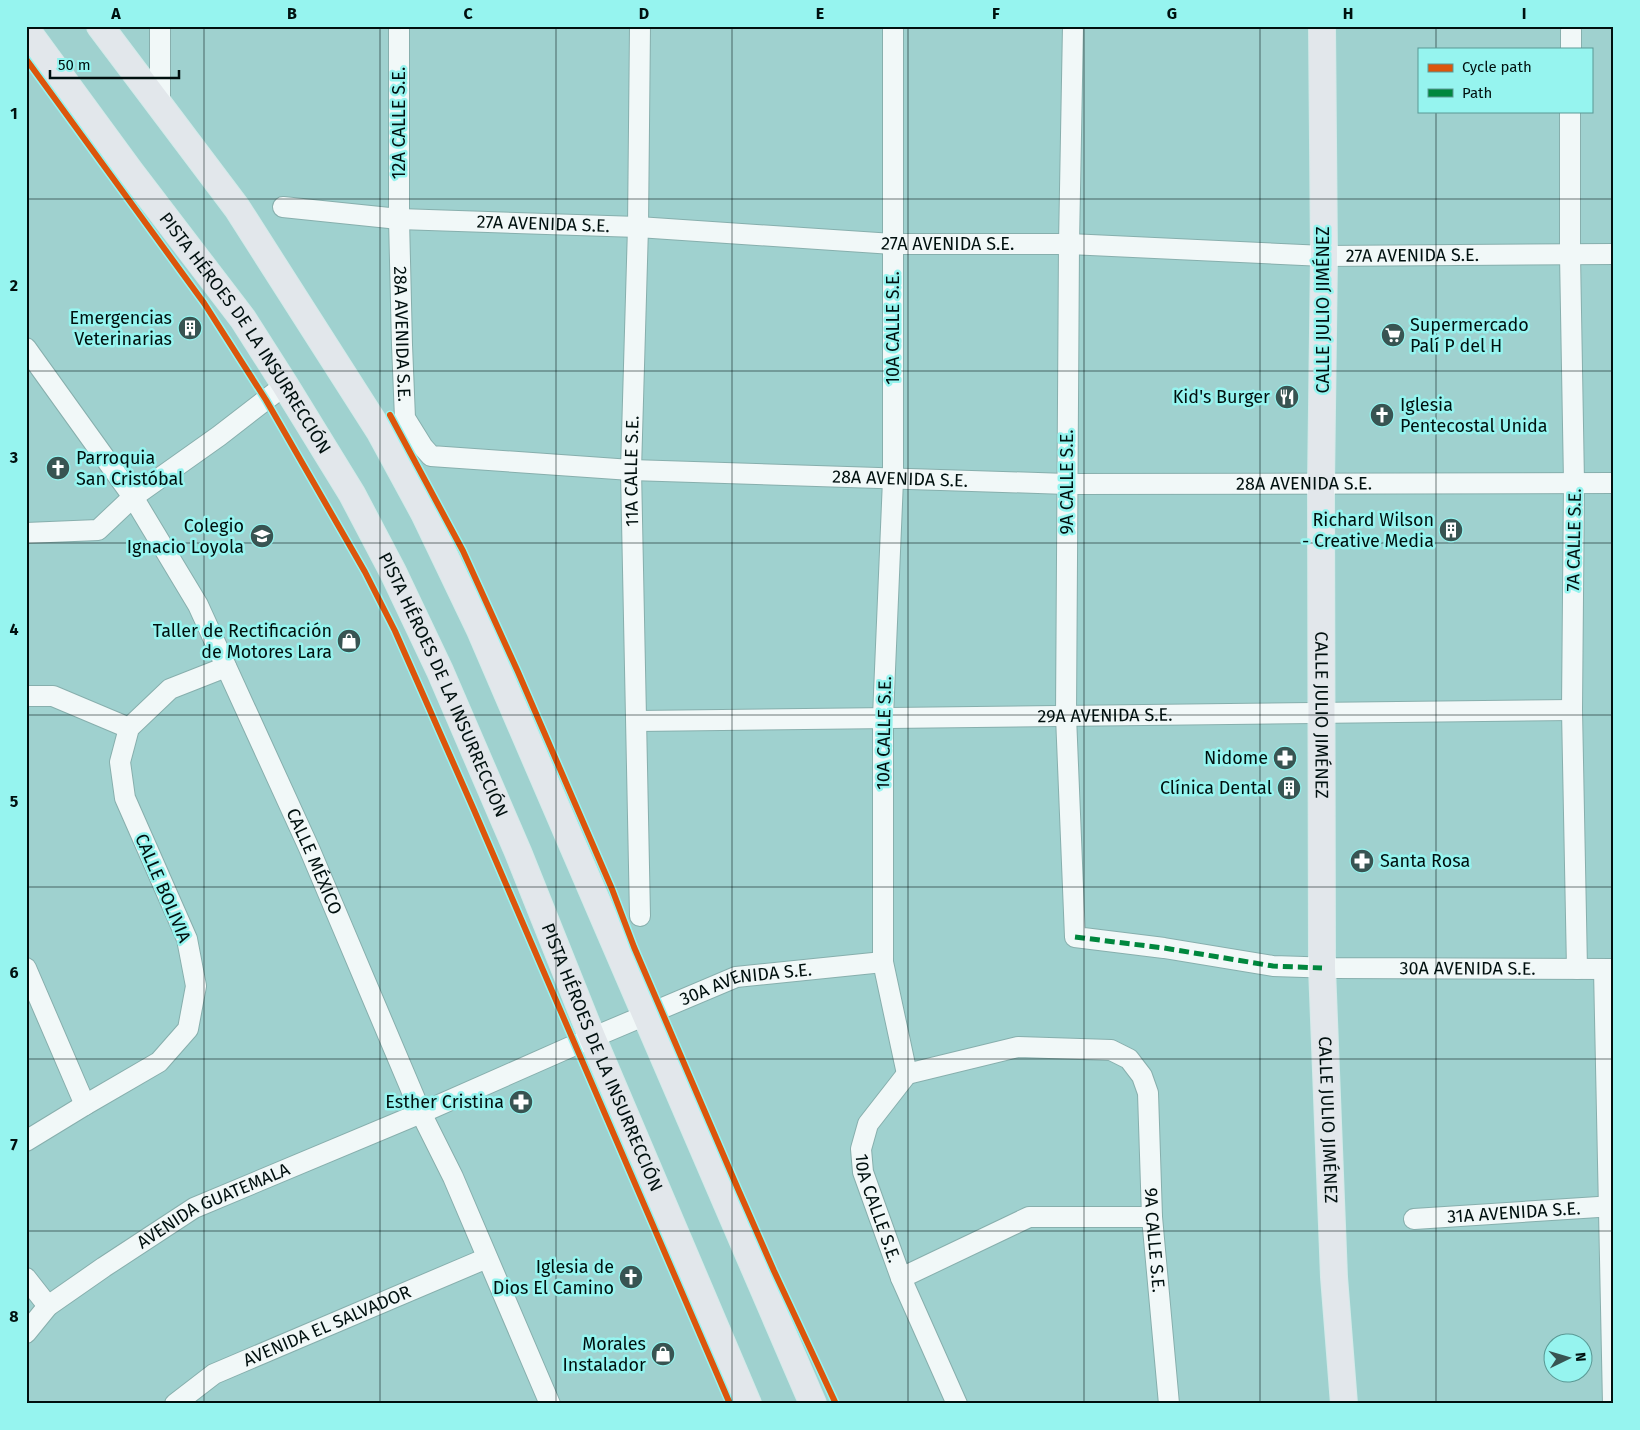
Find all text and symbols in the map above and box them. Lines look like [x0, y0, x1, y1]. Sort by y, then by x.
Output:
text: A [110, 4, 121, 23]
text: B [287, 4, 297, 23]
text: C [463, 4, 473, 23]
text: D [639, 4, 649, 23]
text: E [816, 4, 824, 23]
text: F [992, 4, 1000, 23]
text: G [1167, 4, 1177, 23]
text: H [1343, 4, 1353, 23]
text: I [1522, 4, 1526, 23]
scale bar [50, 48, 179, 80]
legend [1418, 48, 1592, 112]
text: 50 m [58, 56, 91, 74]
text: Cycle path [1462, 58, 1532, 76]
street label: 12A CALLE S.E. [388, 67, 410, 179]
text: Path [1462, 84, 1492, 102]
text: 1 [10, 104, 18, 123]
street label: PISTA HÉROES DE LA INSURRECCIÓN [155, 208, 336, 458]
street label: 27A AVENIDA S.E. [476, 211, 610, 237]
street label: CALLE JULIO JIMÉNEZ [1311, 226, 1334, 394]
street label: 27A AVENIDA S.E. [880, 232, 1014, 255]
street label: 27A AVENIDA S.E. [1346, 244, 1479, 267]
street label: 28A AVENIDA S.E. [389, 266, 415, 402]
street label: 10A CALLE S.E. [882, 271, 904, 385]
text: 2 [10, 276, 18, 295]
place label: Emergencias Veterinarias [70, 307, 172, 350]
place label: Supermercado Palí P del H [1410, 314, 1529, 357]
building icon: Emergencias Veterinarias [177, 315, 203, 341]
supermarket icon: Supermercado Palí P del H [1380, 322, 1406, 348]
restaurant icon: Kid's Burger [1274, 384, 1300, 410]
place label: Kid's Burger [1173, 386, 1270, 408]
place label: Iglesia Pentecostal Unida [1400, 394, 1548, 437]
church icon: Iglesia Pentecostal Unida [1369, 402, 1395, 428]
street label: 11A CALLE S.E. [620, 415, 644, 527]
street label: 9A CALLE S.E. [1056, 429, 1078, 535]
place label: Parroquia San Cristóbal [76, 447, 183, 490]
text: 3 [9, 448, 18, 467]
church icon: Parroquia San Cristóbal [45, 455, 71, 481]
street label: 28A AVENIDA S.E. [832, 465, 968, 492]
street label: 28A AVENIDA S.E. [1236, 472, 1372, 495]
street label: 7A CALLE S.E. [1562, 488, 1586, 592]
place label: Richard Wilson - Creative Media [1302, 509, 1434, 552]
place label: Colegio Ignacio Loyola [127, 515, 244, 558]
building icon: Richard Wilson - Creative Media [1438, 517, 1464, 543]
school or university icon: Colegio Ignacio Loyola [249, 523, 275, 549]
street label: PISTA HÉROES DE LA INSURRECCIÓN [374, 549, 513, 821]
text: 4 [9, 620, 19, 639]
place label: Taller de Rectificación de Motores Lara [153, 620, 332, 663]
shop icon: Taller de Rectificación de Motores Lara [336, 628, 362, 654]
street label: CALLE JULIO JIMÉNEZ [1310, 631, 1334, 799]
street label: 10A CALLE S.E. [872, 676, 896, 790]
street label: 29A AVENIDA S.E. [1037, 704, 1173, 727]
pharmacy icon: Nidome [1272, 745, 1298, 771]
place label: Nidome [1204, 747, 1268, 769]
building icon: Clínica Dental [1276, 775, 1302, 801]
place label: Clínica Dental [1160, 777, 1272, 799]
text: 5 [10, 792, 19, 811]
street label: CALLE MÉXICO [281, 805, 347, 918]
street label: CALLE BOLIVIA [130, 830, 196, 946]
pharmacy icon: Santa Rosa [1349, 848, 1375, 874]
place label: Santa Rosa [1380, 850, 1470, 872]
street label: PISTA HÉROES DE LA INSURRECCIÓN [537, 920, 667, 1195]
street label: 30A AVENIDA S.E. [1399, 957, 1536, 980]
street label: 30A AVENIDA S.E. [677, 958, 813, 1010]
text: 6 [9, 963, 19, 982]
street label: CALLE JULIO JIMÉNEZ [1314, 1036, 1342, 1204]
pharmacy icon: Esther Cristina [508, 1089, 534, 1115]
place label: Esther Cristina [385, 1091, 504, 1113]
text: 7 [10, 1135, 18, 1154]
street label: 10A CALLE S.E. [850, 1153, 906, 1266]
street label: AVENIDA GUATEMALA [133, 1158, 294, 1253]
street label: 9A CALLE S.E. [1140, 1187, 1170, 1293]
street label: 31A AVENIDA S.E. [1447, 1197, 1581, 1228]
place label: Iglesia de Dios El Camino [493, 1256, 614, 1299]
church icon: Iglesia de Dios El Camino [618, 1264, 644, 1290]
street label: AVENIDA EL SALVADOR [240, 1281, 414, 1371]
text: 8 [9, 1307, 19, 1326]
north arrow [1542, 1332, 1592, 1382]
place label: Morales Instalador [563, 1333, 646, 1376]
shop icon: Morales Instalador [650, 1341, 676, 1367]
text: N [1572, 1352, 1589, 1362]

